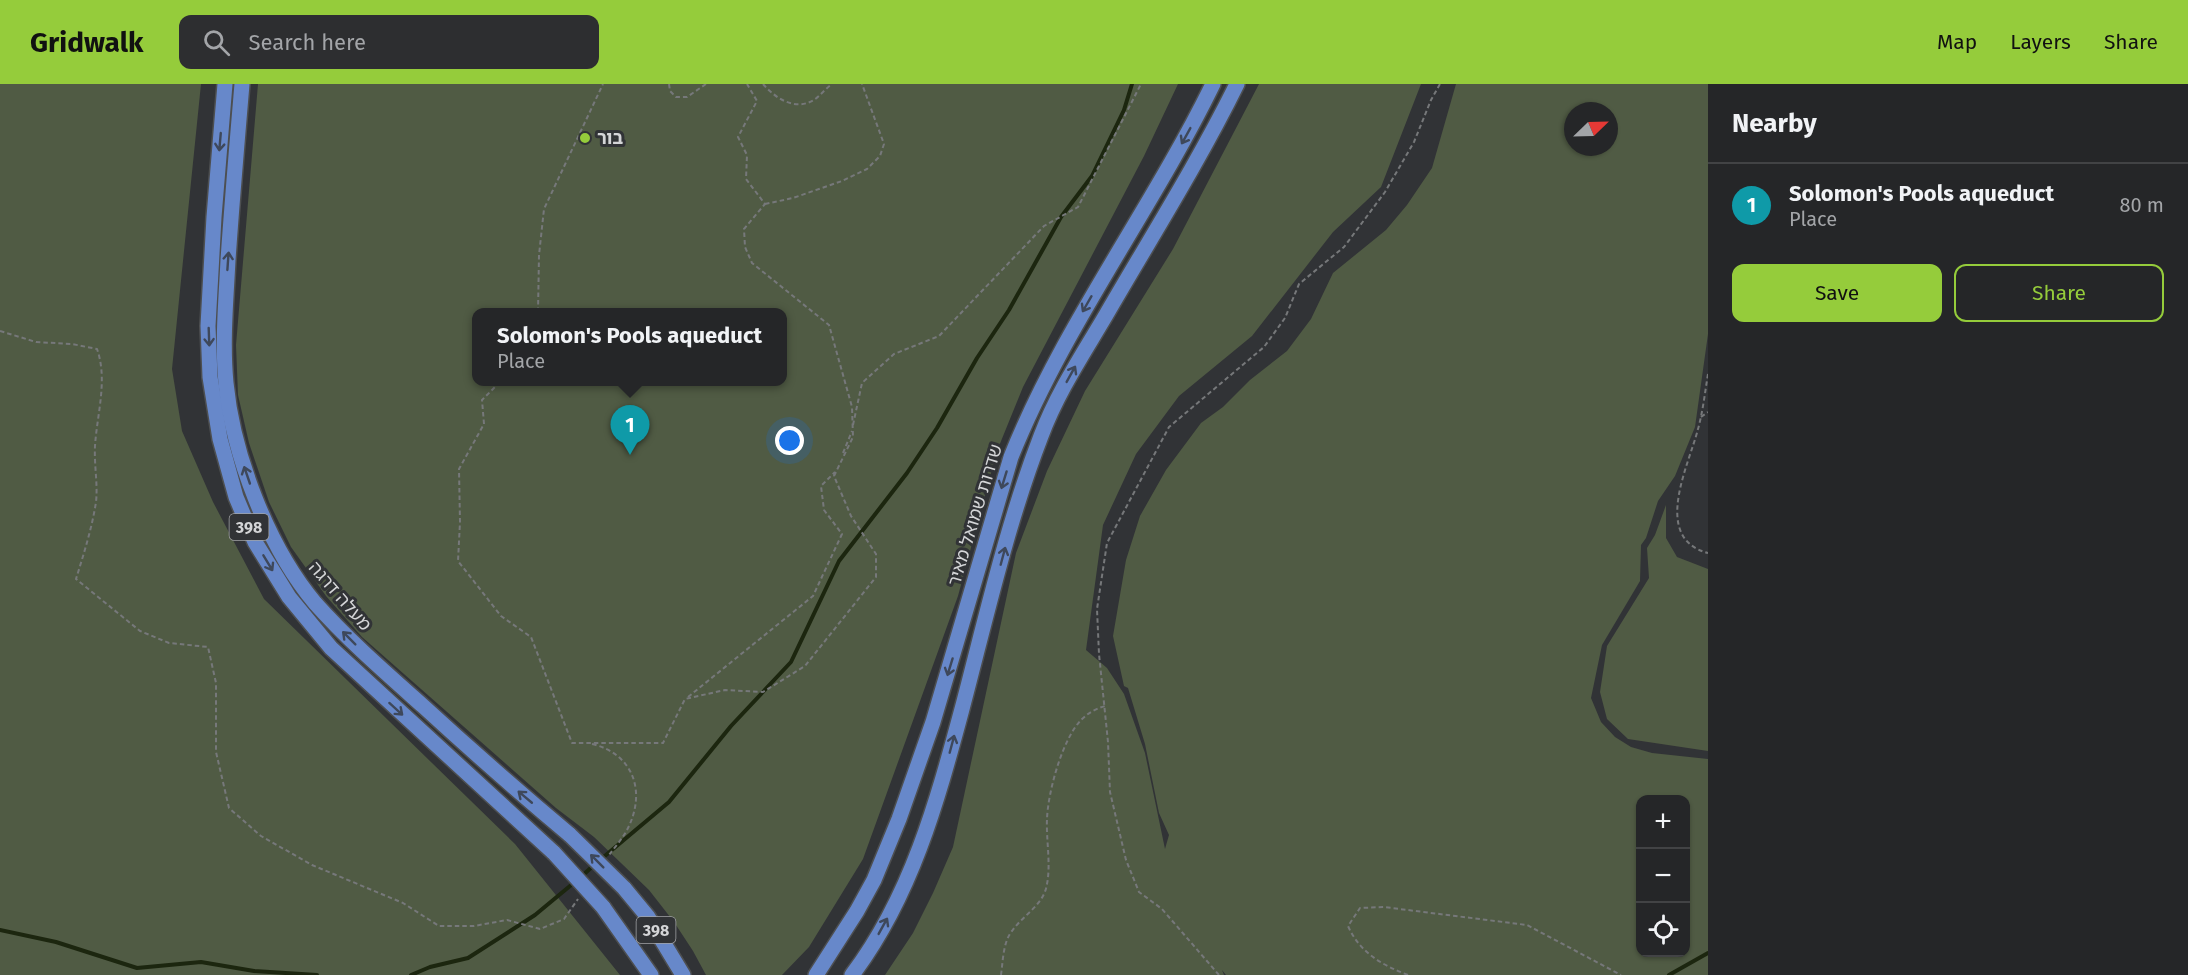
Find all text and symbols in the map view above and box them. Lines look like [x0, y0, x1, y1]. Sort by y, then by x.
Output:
search box [179, 15, 599, 69]
text: Gridwalk [30, 26, 143, 59]
icon: search [200, 26, 233, 59]
text: Search here [248, 29, 366, 56]
text: Map [1937, 29, 1977, 55]
text: Layers [2010, 29, 2071, 55]
text: Share [2104, 29, 2158, 55]
north arrow [1564, 102, 1618, 156]
text: Nearby [1732, 108, 1817, 139]
one-way arrow [1180, 126, 1191, 144]
place label: בור [597, 127, 623, 149]
marker: בור [578, 131, 592, 145]
one-way arrow [214, 132, 225, 152]
text: Solomon's Pools aqueduct [1789, 180, 2054, 207]
text: 1 [1747, 193, 1756, 217]
text: 80 m [2119, 193, 2164, 217]
text: Place [1789, 207, 1837, 231]
one-way arrow [223, 252, 234, 272]
button: Save [1732, 264, 1942, 322]
button: Share [1954, 264, 2164, 322]
one-way arrow [1081, 295, 1093, 312]
popup [472, 308, 787, 386]
text: Solomon's Pools aqueduct [497, 322, 762, 349]
one-way arrow [203, 326, 214, 346]
text: Place [497, 349, 545, 373]
one-way arrow [1065, 366, 1077, 383]
pin: 1 [610, 406, 650, 455]
your location [775, 426, 804, 455]
street label: שדרות שמואל מאיר [943, 441, 1007, 589]
one-way arrow [240, 466, 251, 484]
one-way arrow [998, 470, 1009, 489]
road number: 398 [230, 514, 268, 540]
one-way arrow [997, 547, 1009, 566]
one-way arrow [262, 554, 274, 571]
street label: מעלה דרגה [304, 557, 376, 635]
one-way arrow [342, 631, 356, 646]
one-way arrow [944, 657, 955, 676]
one-way arrow [388, 702, 403, 716]
one-way arrow [947, 735, 959, 754]
one-way arrow [518, 790, 533, 804]
map controls [1636, 795, 1690, 957]
button: + [1636, 795, 1690, 849]
button: − [1636, 849, 1690, 903]
one-way arrow [590, 853, 605, 868]
button: locate [1636, 903, 1690, 957]
road number: 398 [636, 917, 676, 943]
one-way arrow [877, 918, 889, 935]

